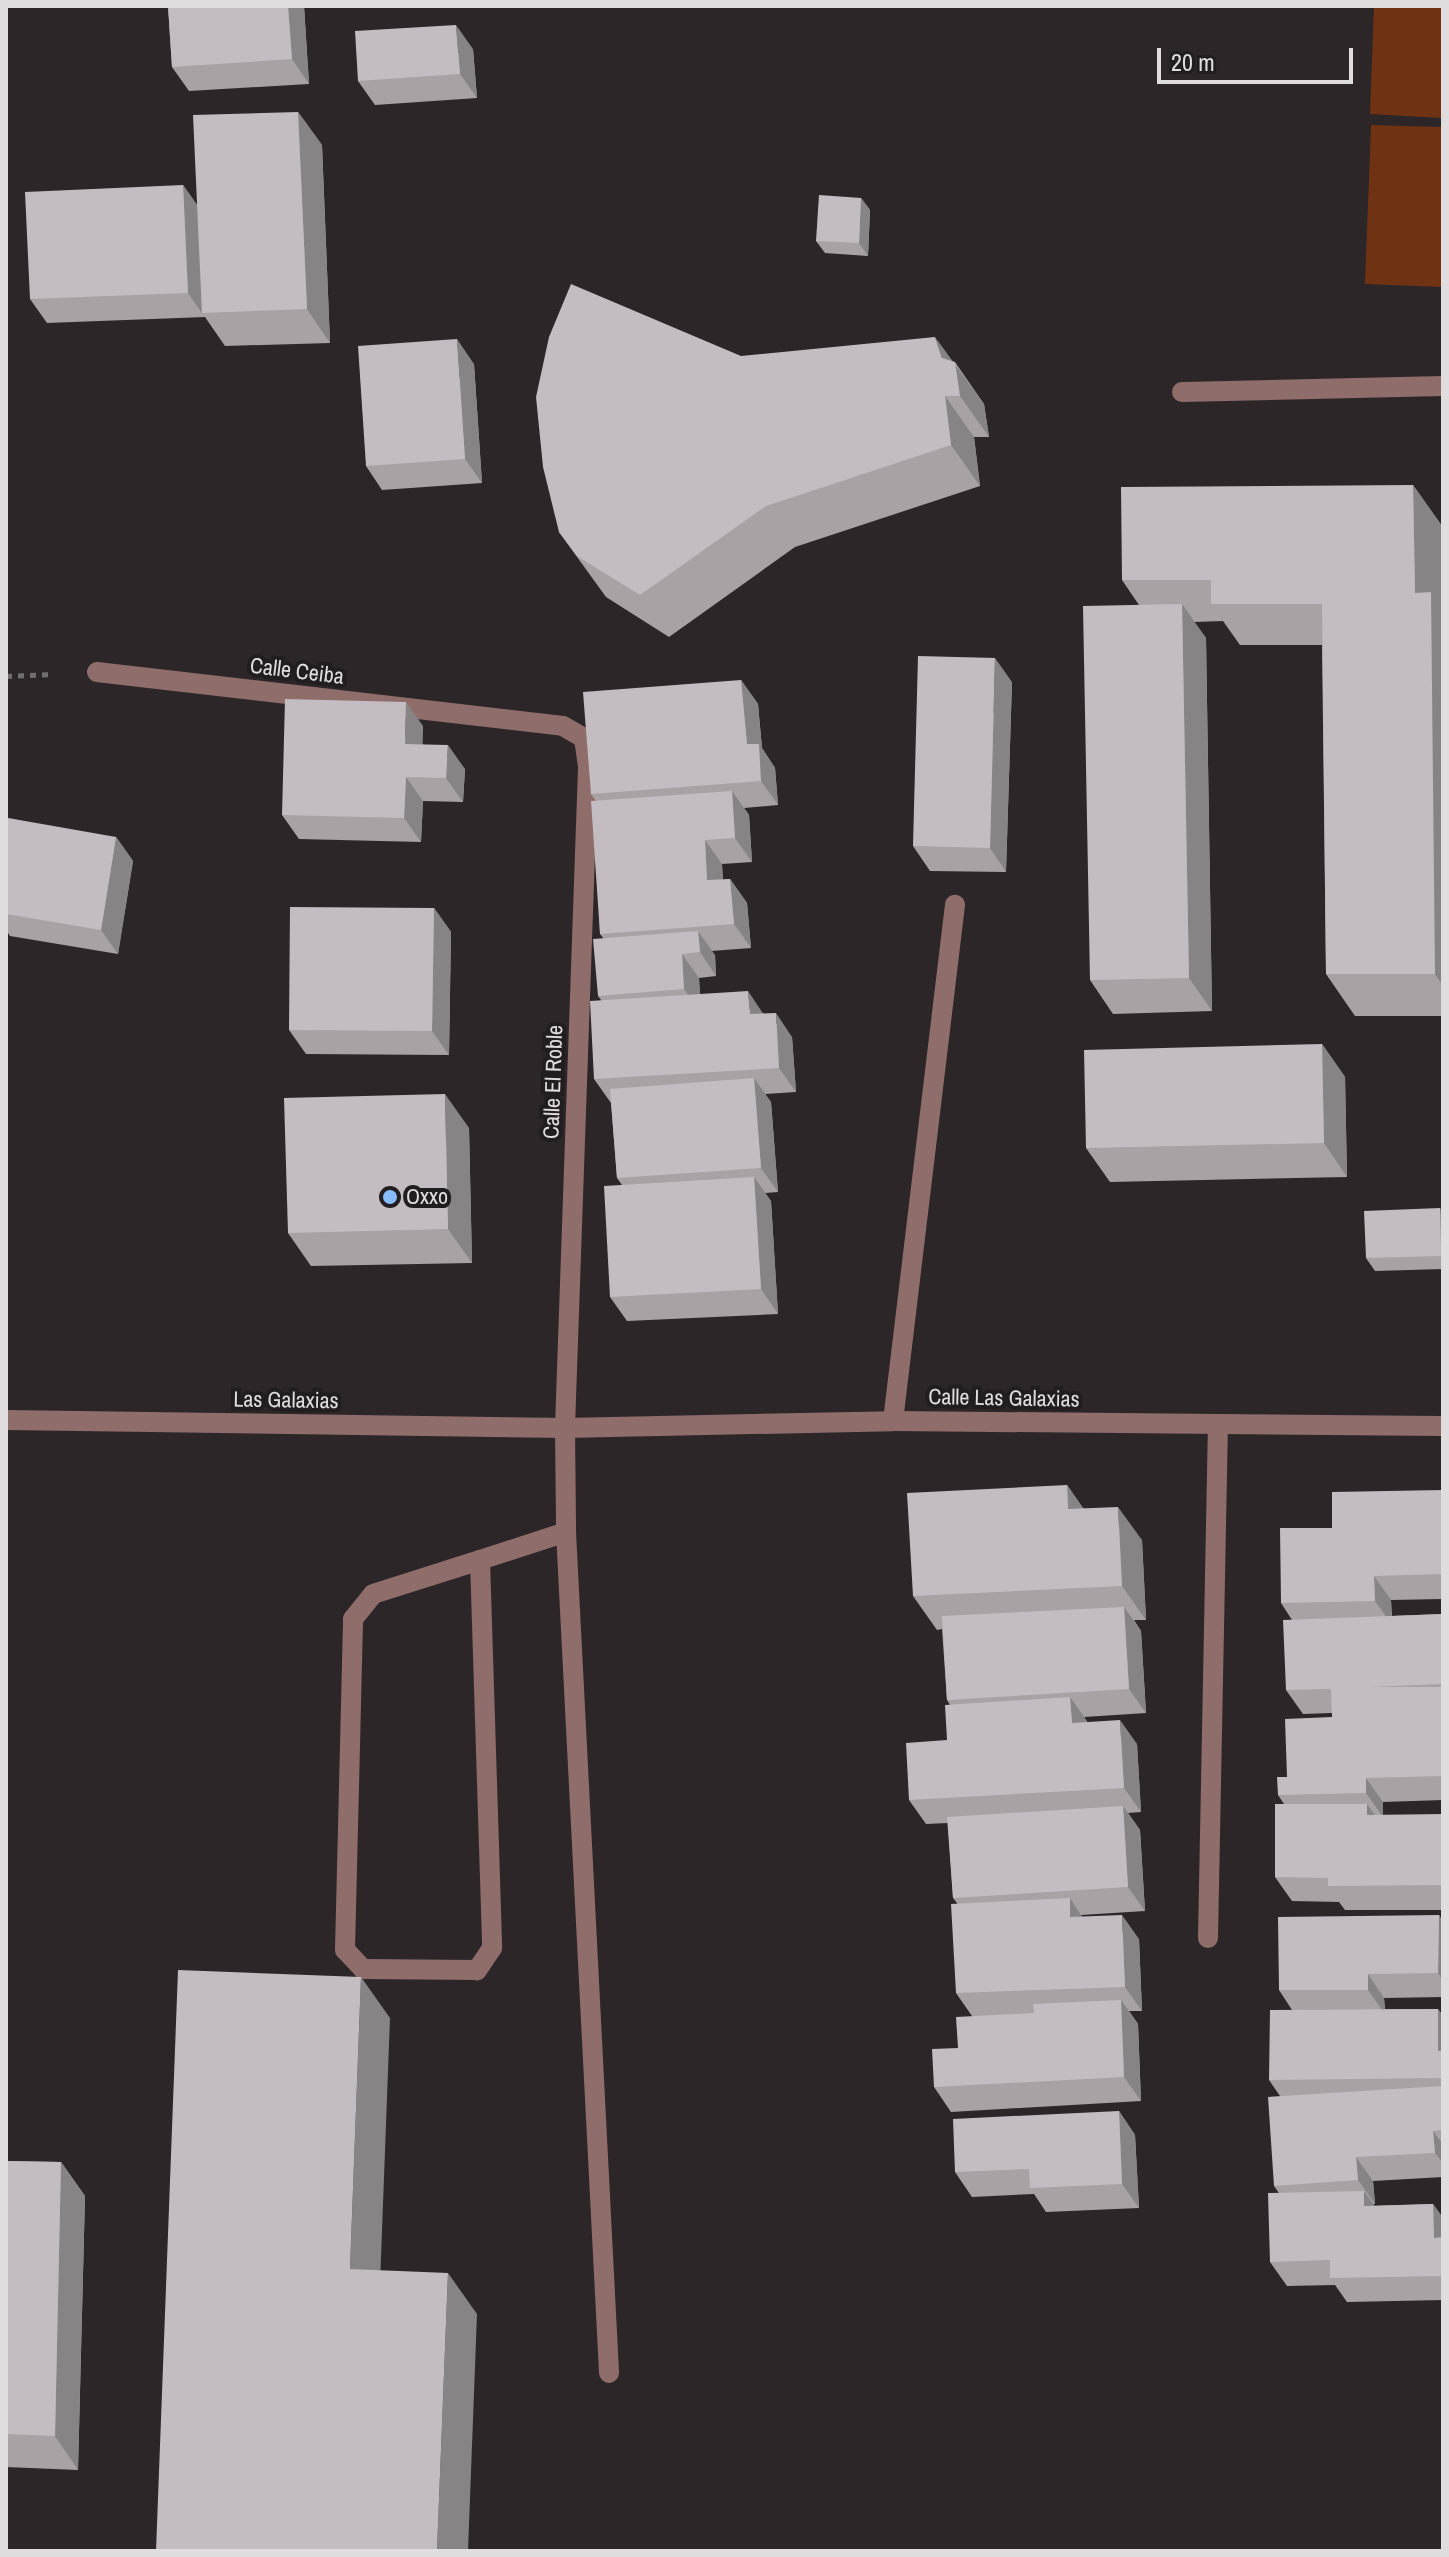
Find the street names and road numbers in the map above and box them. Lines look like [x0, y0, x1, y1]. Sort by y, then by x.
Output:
street label: Calle Ceiba [249, 652, 345, 690]
street label: Calle El Roble [538, 1024, 568, 1140]
street label: Calle Las Galaxias [928, 1383, 1080, 1413]
street label: Las Galaxias [233, 1386, 339, 1414]

